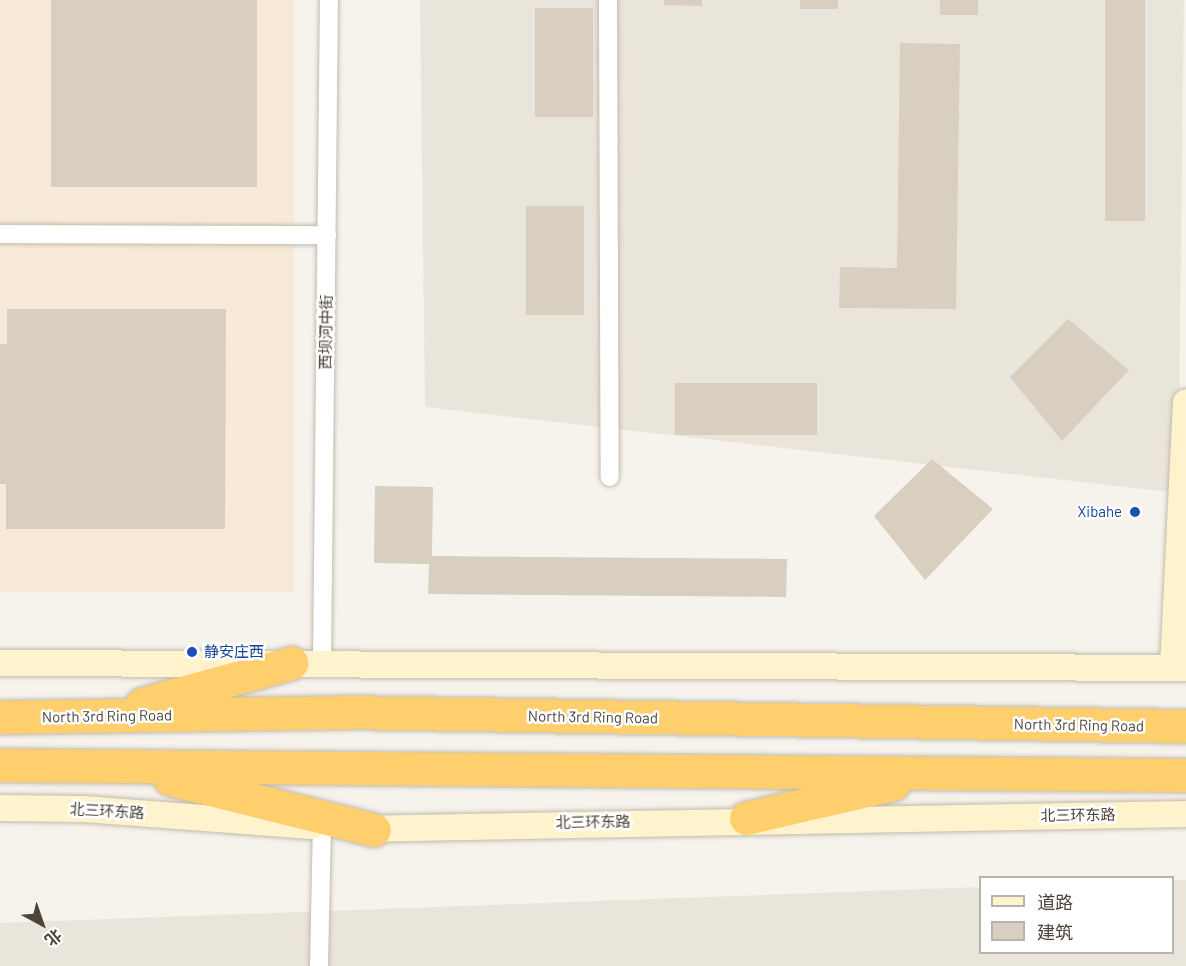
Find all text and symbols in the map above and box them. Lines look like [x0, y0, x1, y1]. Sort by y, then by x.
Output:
street label: 西坝河中街 [316, 294, 336, 370]
place label: Xibahe [1078, 503, 1122, 521]
marker: Xibahe [1126, 503, 1144, 521]
place label: 静安庄西 [204, 643, 264, 661]
marker: 静安庄西 [185, 645, 199, 659]
street label: North 3rd Ring Road [42, 706, 172, 726]
street label: North 3rd Ring Road [528, 707, 658, 727]
street label: North 3rd Ring Road [1014, 715, 1144, 735]
street label: 北三环东路 [69, 800, 145, 822]
street label: 北三环东路 [1040, 805, 1116, 825]
street label: 北三环东路 [555, 812, 631, 832]
legend [979, 876, 1174, 954]
text: 道路 [1037, 891, 1073, 913]
north arrow [12, 894, 72, 954]
text: 建筑 [1037, 921, 1073, 943]
text: 北 [42, 926, 66, 951]

